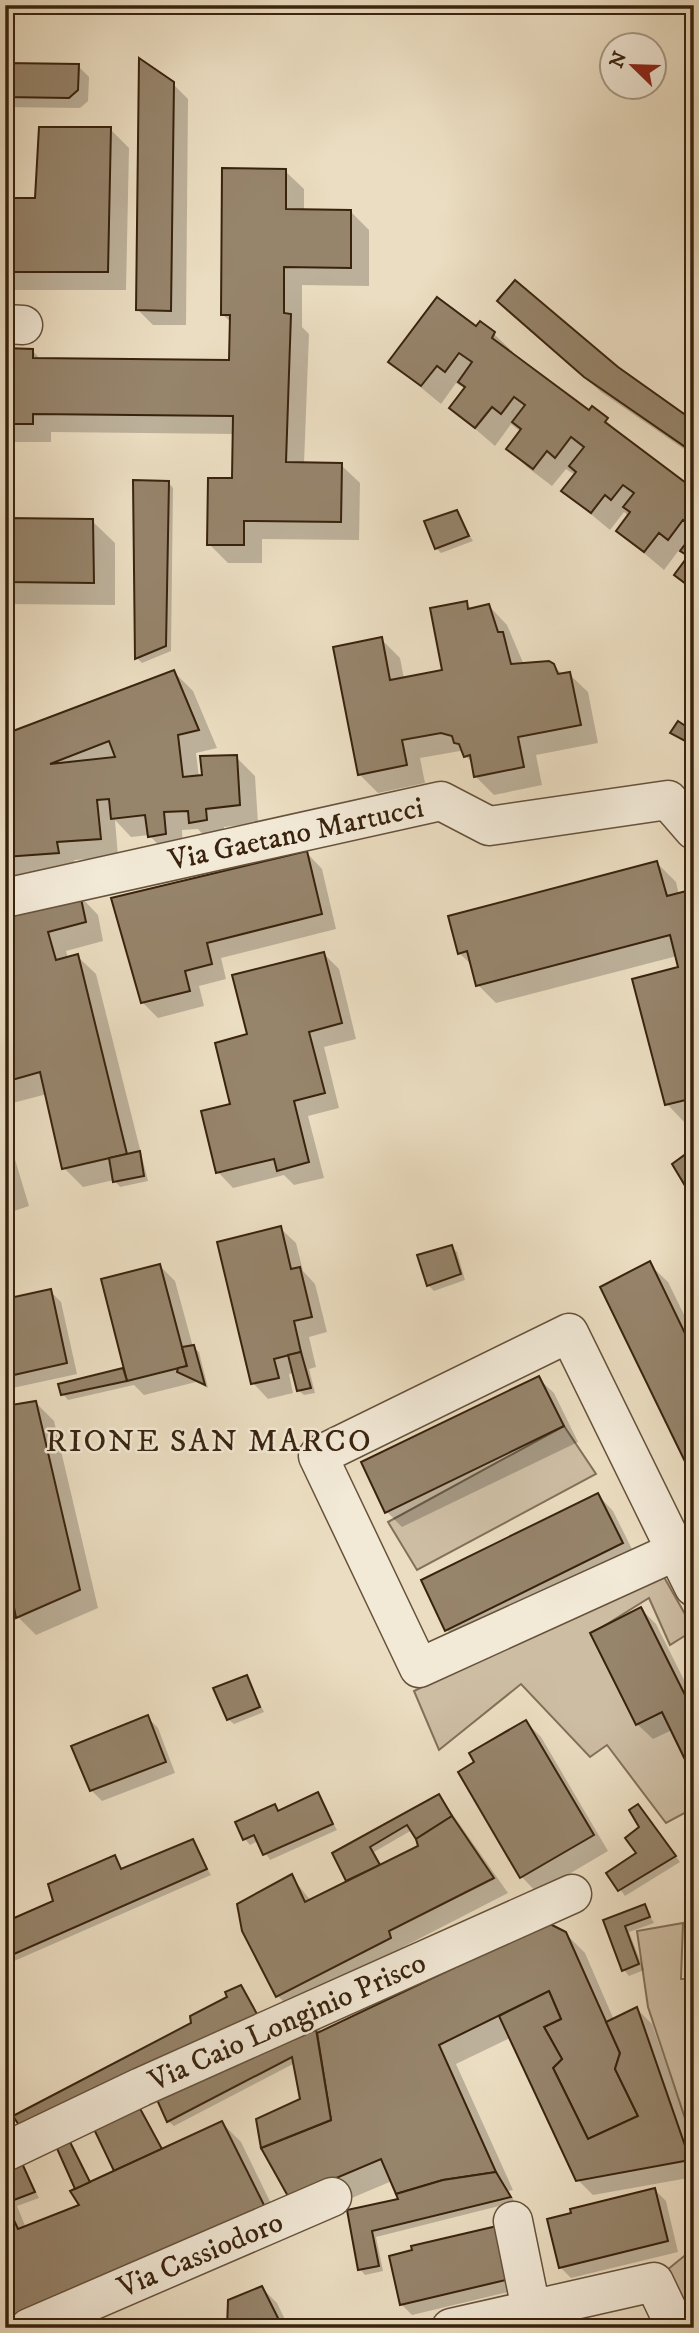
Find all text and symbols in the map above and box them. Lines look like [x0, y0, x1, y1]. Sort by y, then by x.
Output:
north arrow [598, 32, 668, 102]
text: N [605, 48, 633, 72]
street label: Via Gaetano Martucci [164, 789, 427, 880]
district label: RIONE SAN MARCO [45, 1422, 373, 1462]
street label: Via Caio Longinio Prisco [142, 1945, 432, 2101]
street label: Via Cassiodoro [111, 2204, 289, 2307]

